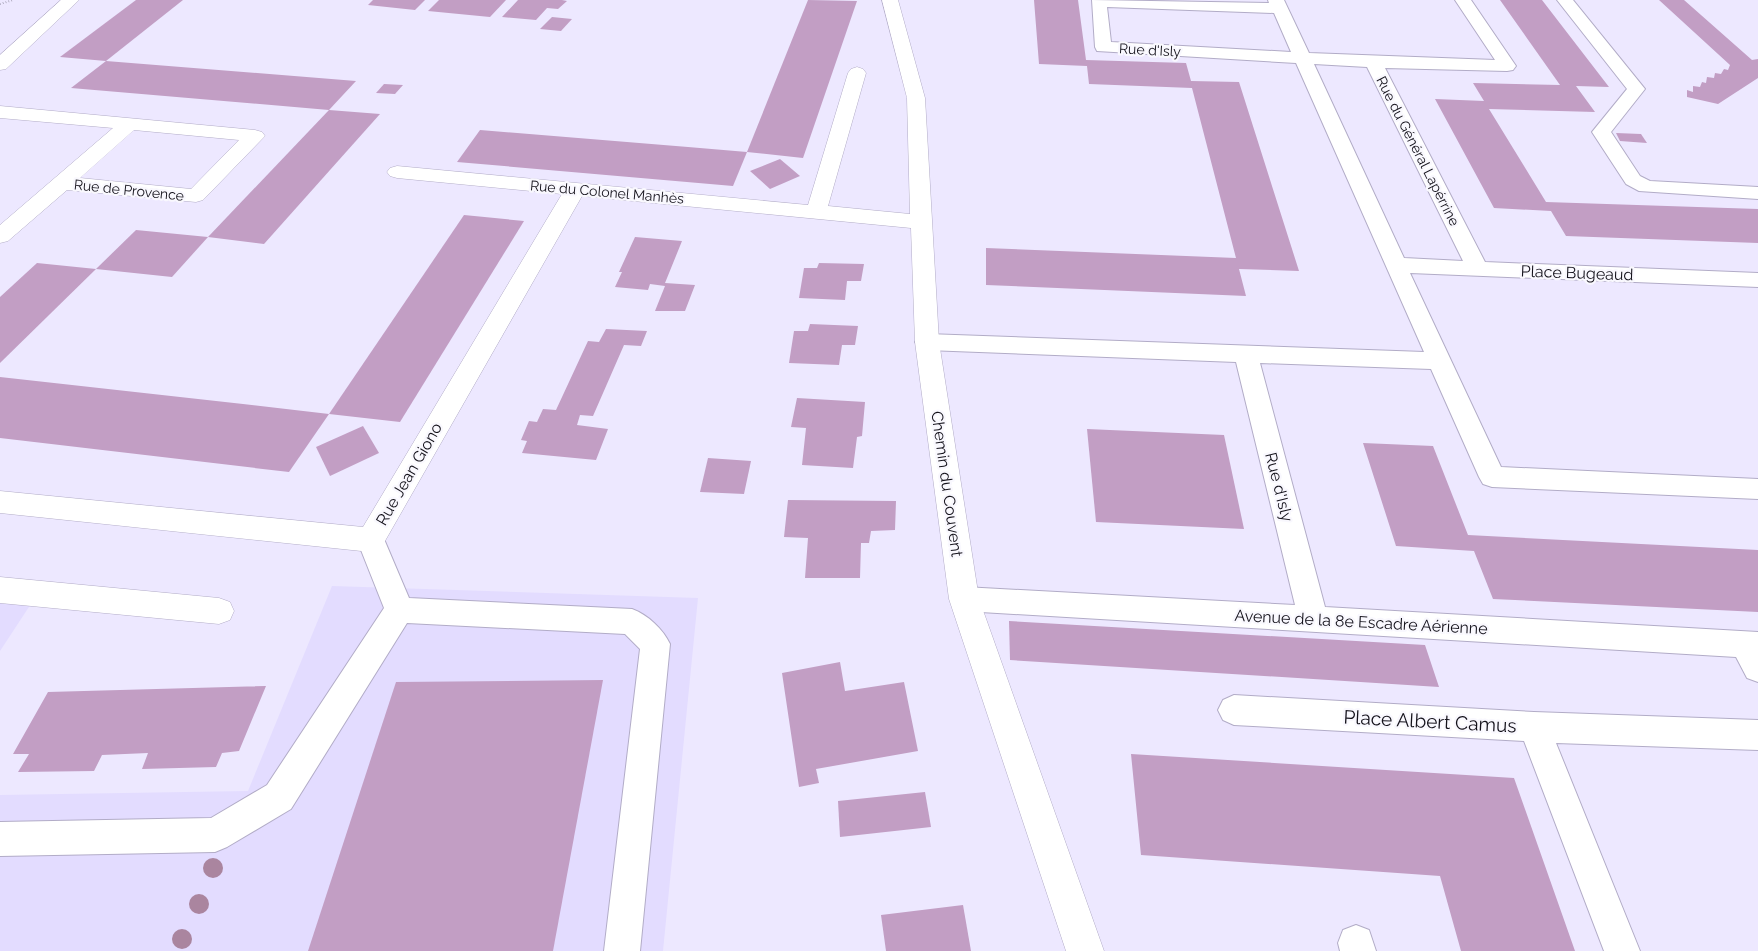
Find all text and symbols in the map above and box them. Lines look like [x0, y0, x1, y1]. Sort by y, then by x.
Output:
street label: Rue d'Isly [1119, 40, 1182, 60]
street label: Rue du Général Lapérrine [1373, 74, 1463, 228]
street label: Rue de Provence [73, 176, 185, 204]
street label: Rue du Colonel Manhès [529, 177, 685, 207]
street label: Place Bugeaud [1520, 262, 1634, 284]
street label: Chemin du Couvent [927, 410, 967, 559]
street label: Rue Jean Giono [372, 419, 446, 529]
street label: Rue d'Isly [1261, 450, 1297, 524]
street label: Avenue de la 8e Escadre Aérienne [1234, 606, 1488, 638]
street label: Place Albert Camus [1343, 705, 1517, 737]

